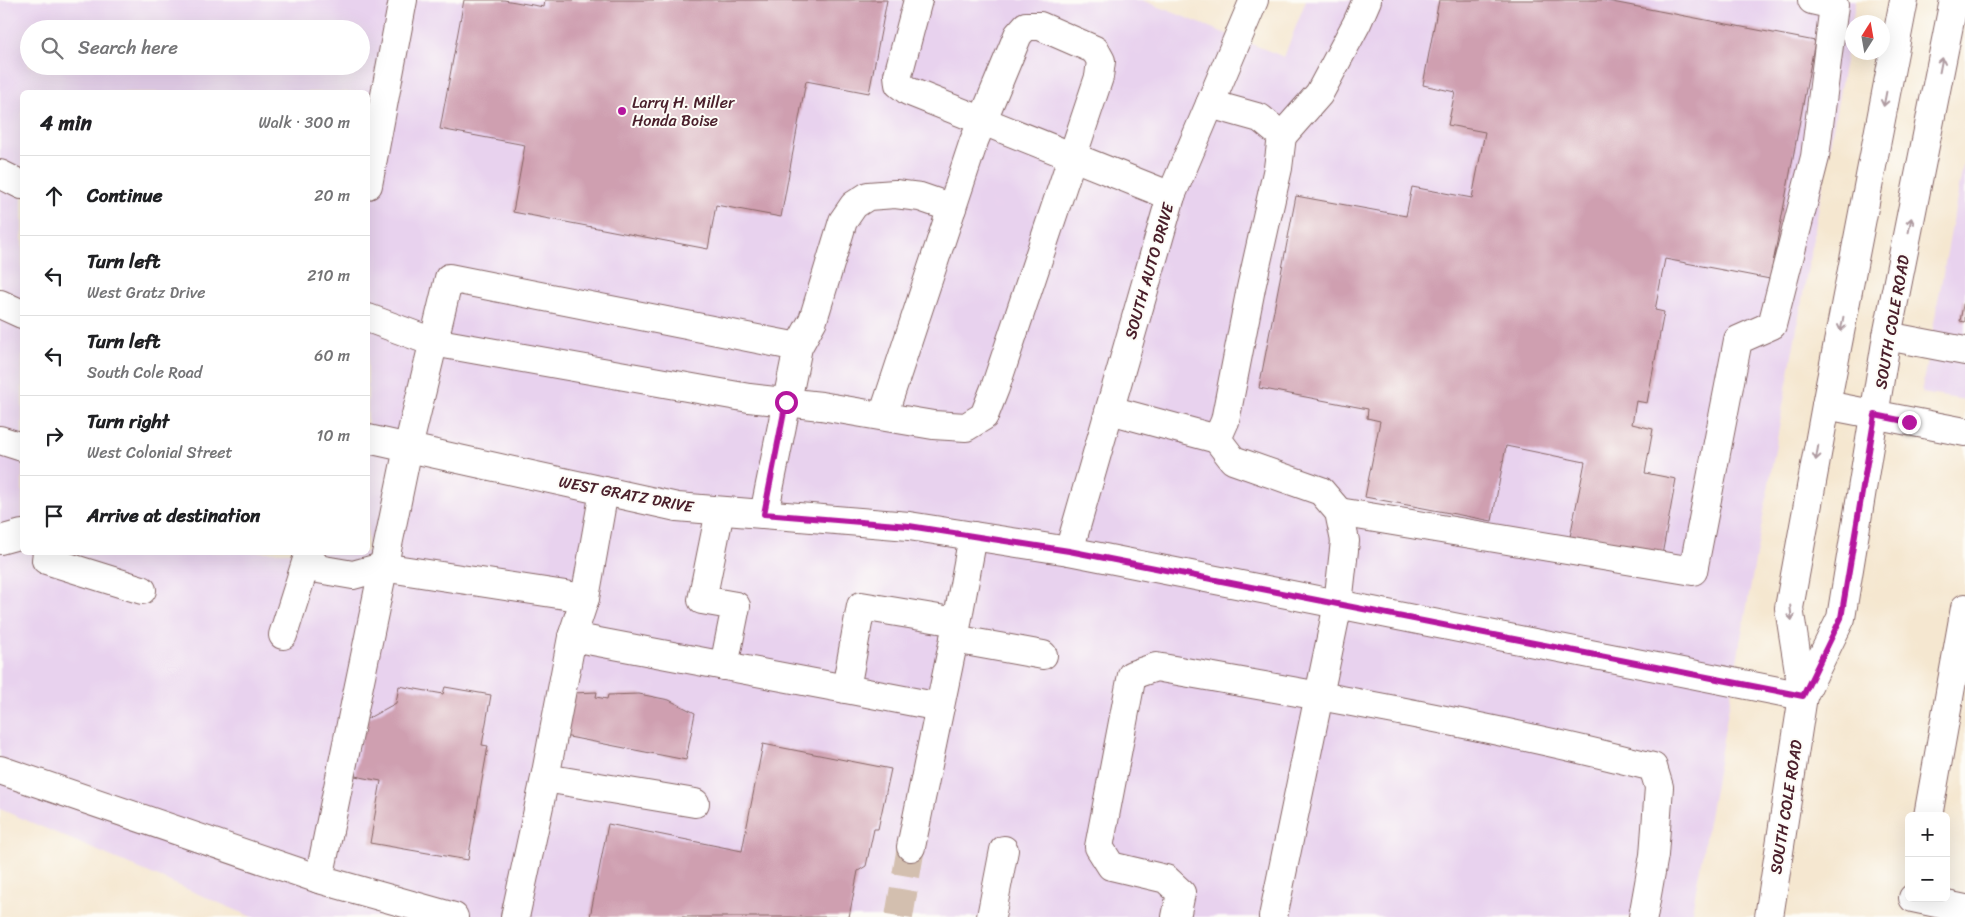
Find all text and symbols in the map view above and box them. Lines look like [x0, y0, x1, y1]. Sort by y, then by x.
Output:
north arrow [1845, 15, 1890, 60]
search box [20, 20, 370, 75]
text: Search here [78, 31, 178, 64]
icon: search [38, 34, 66, 62]
one-way arrow [1937, 58, 1947, 74]
place label: Larry H. Miller Honda Boise [632, 88, 736, 135]
one-way arrow [1880, 91, 1890, 107]
text: 4 min [40, 104, 92, 142]
marker: Larry H. Miller Honda Boise [616, 105, 628, 117]
text: Walk · 300 m [259, 108, 350, 137]
text: Continue [87, 179, 163, 212]
text: 20 m [314, 181, 350, 210]
icon: ahead [40, 182, 68, 210]
street label: SOUTH AUTO DRIVE [1116, 198, 1183, 343]
one-way arrow [1905, 217, 1915, 233]
text: Turn left [87, 245, 160, 278]
street label: SOUTH COLE ROAD [1866, 252, 1918, 391]
text: 210 m [307, 261, 350, 290]
icon: left [40, 262, 68, 290]
text: West Gratz Drive [87, 278, 206, 307]
one-way arrow [1836, 316, 1846, 332]
text: Turn left [87, 325, 160, 358]
text: 60 m [314, 341, 350, 370]
icon: left [40, 342, 68, 370]
text: South Cole Road [87, 358, 202, 387]
route start [775, 391, 798, 414]
text: Turn right [87, 405, 169, 438]
route end [1898, 411, 1921, 434]
text: 10 m [317, 421, 350, 450]
icon: right [40, 422, 68, 450]
text: West Colonial Street [87, 438, 232, 467]
one-way arrow [1812, 445, 1821, 461]
street label: WEST GRATZ DRIVE [556, 467, 697, 521]
text: Arrive at destination [87, 499, 260, 532]
icon: arrive [40, 502, 68, 530]
one-way arrow [1786, 605, 1795, 621]
street label: SOUTH COLE ROAD [1761, 737, 1811, 876]
map controls [1905, 812, 1950, 902]
button: + [1905, 812, 1950, 857]
button: − [1905, 857, 1950, 902]

